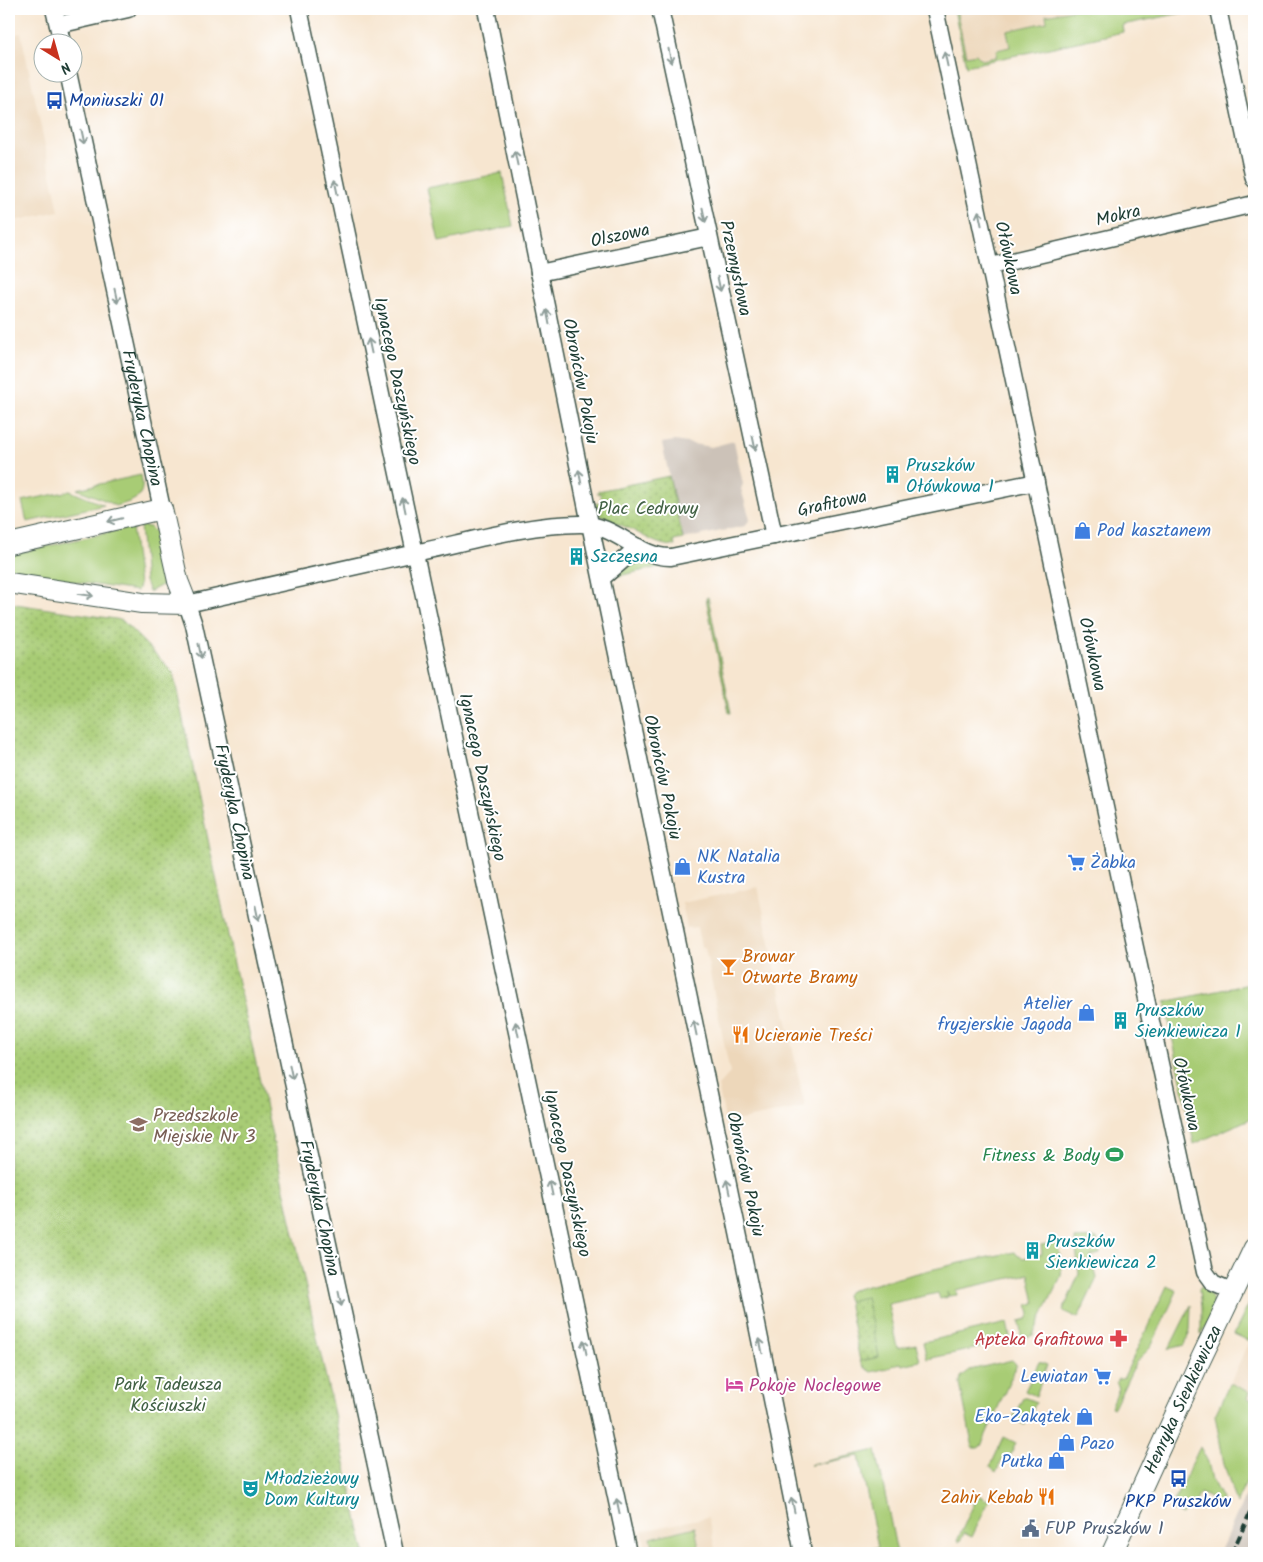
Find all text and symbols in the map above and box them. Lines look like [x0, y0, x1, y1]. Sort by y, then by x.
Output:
north arrow [32, 32, 82, 82]
one-way arrow [666, 48, 675, 64]
one-way arrow [941, 52, 950, 68]
text: N [55, 56, 75, 79]
place label: Moniuszki 01 [69, 87, 164, 116]
bus stop icon: Moniuszki 01 [45, 90, 65, 110]
one-way arrow [78, 129, 87, 145]
one-way arrow [511, 150, 521, 166]
one-way arrow [331, 180, 341, 196]
street label: Mokra [1093, 197, 1144, 236]
one-way arrow [700, 207, 709, 223]
one-way arrow [975, 211, 985, 227]
street label: Olszowa [588, 216, 653, 257]
street label: Przemysłowa [710, 218, 759, 319]
street label: Ołówkowa [986, 219, 1030, 298]
one-way arrow [715, 276, 724, 292]
one-way arrow [112, 288, 121, 304]
street label: Ignacego Daszyńskiego [365, 295, 428, 468]
one-way arrow [543, 310, 552, 326]
street label: Obrońców Pokoju [553, 316, 606, 447]
one-way arrow [365, 339, 374, 355]
street label: Fryderyka Chopina [112, 347, 170, 489]
one-way arrow [750, 435, 759, 451]
place label: Pruszków Ołówkowa 1 [906, 452, 994, 502]
building icon: Pruszków Ołówkowa 1 [882, 465, 902, 485]
one-way arrow [575, 469, 584, 485]
street label: Grafitowa [795, 483, 870, 526]
park label: Plac Cedrowy [598, 495, 699, 524]
one-way arrow [399, 498, 408, 514]
one-way arrow [107, 516, 123, 525]
place label: Pod kasztanem [1097, 517, 1211, 546]
shop icon: Pod kasztanem [1073, 520, 1093, 540]
place label: Szczęsna [591, 543, 658, 572]
building icon: Szczęsna [567, 546, 587, 566]
one-way arrow [77, 590, 93, 600]
street label: Ołówkowa [1070, 615, 1114, 694]
one-way arrow [196, 643, 205, 659]
street label: Ignacego Daszyńskiego [450, 691, 513, 864]
street label: Obrońców Pokoju [634, 712, 689, 843]
street label: Fryderyka Chopina [205, 741, 262, 883]
place label: NK Natalia Kustra [697, 843, 780, 893]
place label: Żabka [1090, 849, 1136, 878]
supermarket icon: Żabka [1066, 852, 1086, 872]
shop icon: NK Natalia Kustra [673, 856, 693, 876]
one-way arrow [252, 904, 262, 920]
place label: Browar Otwarte Bramy [742, 943, 858, 993]
bar icon: Browar Otwarte Bramy [718, 956, 738, 976]
place label: Atelier fryzjerskie Jagoda [938, 990, 1073, 1040]
place label: Pruszków Sienkiewicza 1 [1135, 997, 1241, 1047]
shop icon: Atelier fryzjerskie Jagoda [1076, 1003, 1096, 1023]
building icon: Pruszków Sienkiewicza 1 [1111, 1010, 1131, 1030]
one-way arrow [690, 1020, 699, 1036]
one-way arrow [512, 1021, 521, 1037]
place label: Ucieranie Treści [754, 1022, 873, 1051]
restaurant icon: Ucieranie Treści [730, 1025, 750, 1045]
street label: Ołówkowa [1164, 1055, 1208, 1134]
one-way arrow [287, 1063, 296, 1079]
street label: Ignacego Daszyńskiego [535, 1087, 598, 1260]
place label: Przedszkole Miejskie Nr 3 [153, 1102, 256, 1152]
street label: Obrońców Pokoju [717, 1109, 772, 1240]
school or university icon: Przedszkole Miejskie Nr 3 [129, 1115, 149, 1135]
street label: Fryderyka Chopina [290, 1137, 347, 1279]
place label: Fitness & Body [982, 1142, 1101, 1171]
sports icon: Fitness & Body [1104, 1145, 1124, 1165]
one-way arrow [723, 1179, 732, 1195]
one-way arrow [546, 1180, 555, 1196]
place label: Pruszków Sienkiewicza 2 [1046, 1228, 1157, 1278]
building icon: Pruszków Sienkiewicza 2 [1022, 1241, 1042, 1261]
one-way arrow [336, 1290, 345, 1306]
street label: Henryka Sienkiewicza [1137, 1321, 1231, 1479]
place label: Apteka Grafitowa [975, 1326, 1104, 1355]
pharmacy icon: Apteka Grafitowa [1108, 1329, 1128, 1349]
one-way arrow [580, 1339, 589, 1355]
one-way arrow [756, 1339, 765, 1355]
place label: Lewiatan [1020, 1363, 1088, 1392]
supermarket icon: Lewiatan [1092, 1366, 1112, 1386]
park label: Park Tadeusza Kościuszki [114, 1371, 222, 1421]
place label: Pokoje Noclegowe [749, 1372, 881, 1401]
hotel icon: Pokoje Noclegowe [725, 1375, 745, 1395]
place label: Eko-Zakątek [975, 1403, 1071, 1432]
shop icon: Eko-Zakątek [1074, 1406, 1094, 1426]
place label: Pazo [1080, 1430, 1114, 1459]
shop icon: Pazo [1056, 1433, 1076, 1453]
place label: Putka [1001, 1448, 1043, 1477]
shop icon: Putka [1047, 1451, 1067, 1471]
place label: Młodzieżowy Dom Kultury [264, 1465, 360, 1515]
bus stop icon: PKP Pruszków [1168, 1468, 1188, 1488]
theatre icon: Młodzieżowy Dom Kultury [240, 1478, 260, 1498]
place label: Zahir Kebab [940, 1484, 1034, 1513]
restaurant icon: Zahir Kebab [1037, 1487, 1057, 1507]
place label: PKP Pruszków [1125, 1488, 1232, 1517]
one-way arrow [613, 1498, 622, 1514]
one-way arrow [787, 1498, 797, 1514]
place label: FUP Pruszków 1 [1045, 1515, 1164, 1544]
public building icon: FUP Pruszków 1 [1021, 1518, 1041, 1538]

